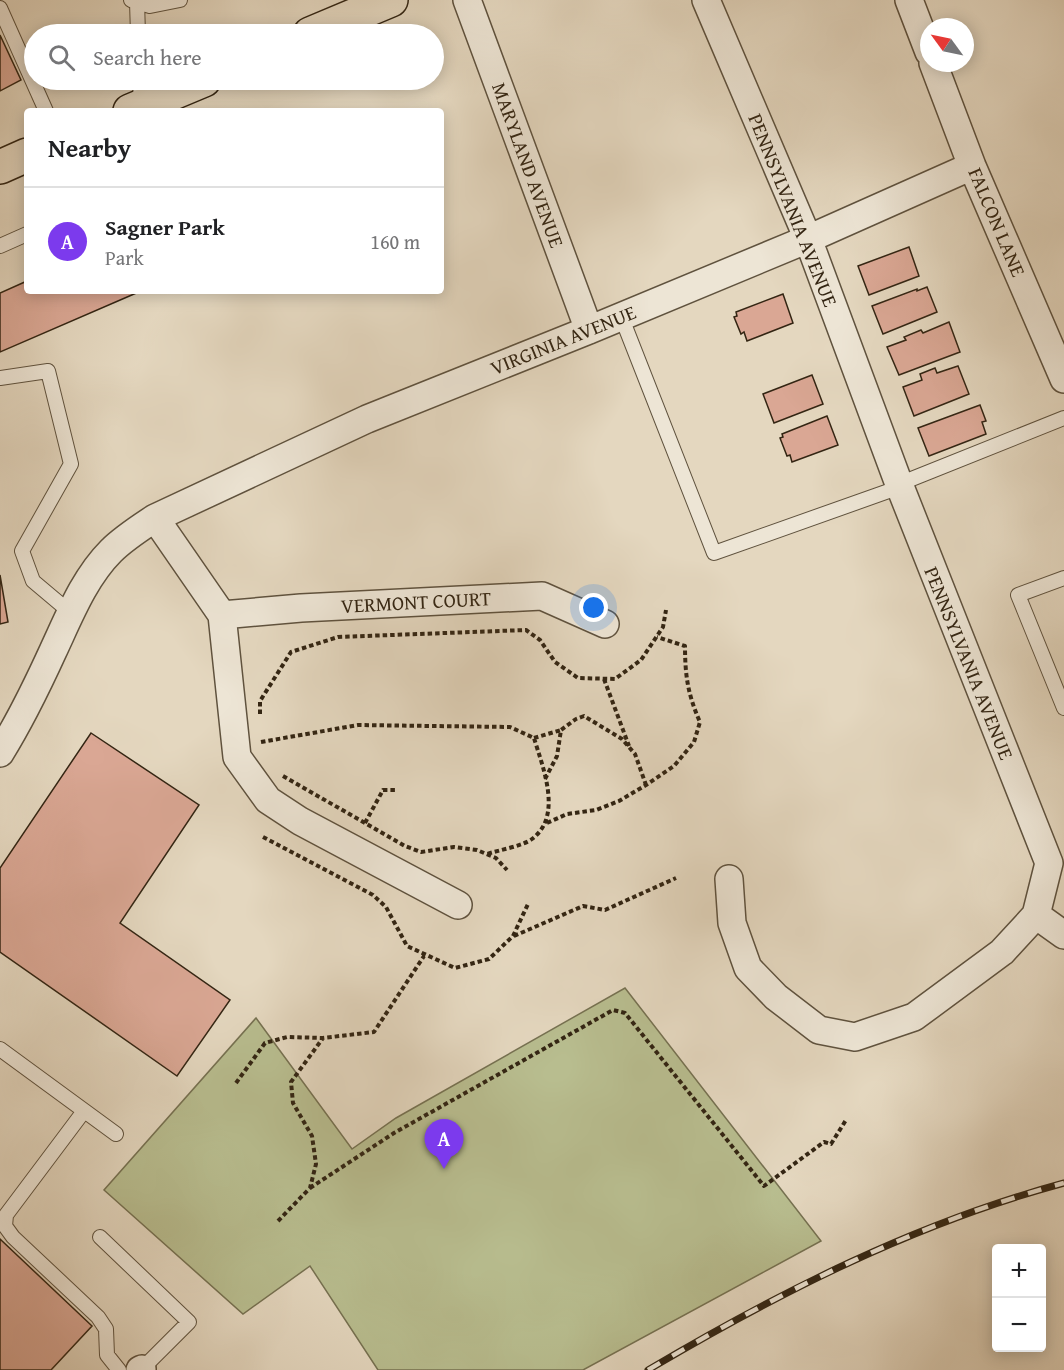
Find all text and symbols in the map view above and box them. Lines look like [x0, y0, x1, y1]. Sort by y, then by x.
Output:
north arrow [920, 18, 974, 72]
search box [24, 24, 444, 90]
icon: search [45, 41, 78, 74]
text: Search here [93, 41, 202, 73]
street label: MARYLAND AVENUE [485, 78, 572, 251]
street label: PENNSYLVANIA AVENUE [741, 109, 845, 311]
text: Nearby [48, 128, 131, 167]
street label: FALCON LANE [962, 163, 1033, 281]
text: Sagner Park [105, 211, 225, 243]
text: A [61, 227, 74, 256]
text: 160 m [370, 227, 420, 256]
text: Park [105, 243, 144, 272]
street label: VIRGINIA AVENUE [486, 297, 640, 382]
street label: PENNSYLVANIA AVENUE [917, 562, 1021, 764]
street label: VERMONT COURT [340, 583, 492, 620]
your location [579, 593, 608, 622]
pin: A [424, 1120, 464, 1169]
map controls [992, 1244, 1046, 1352]
button: + [992, 1244, 1046, 1298]
button: − [992, 1298, 1046, 1352]

